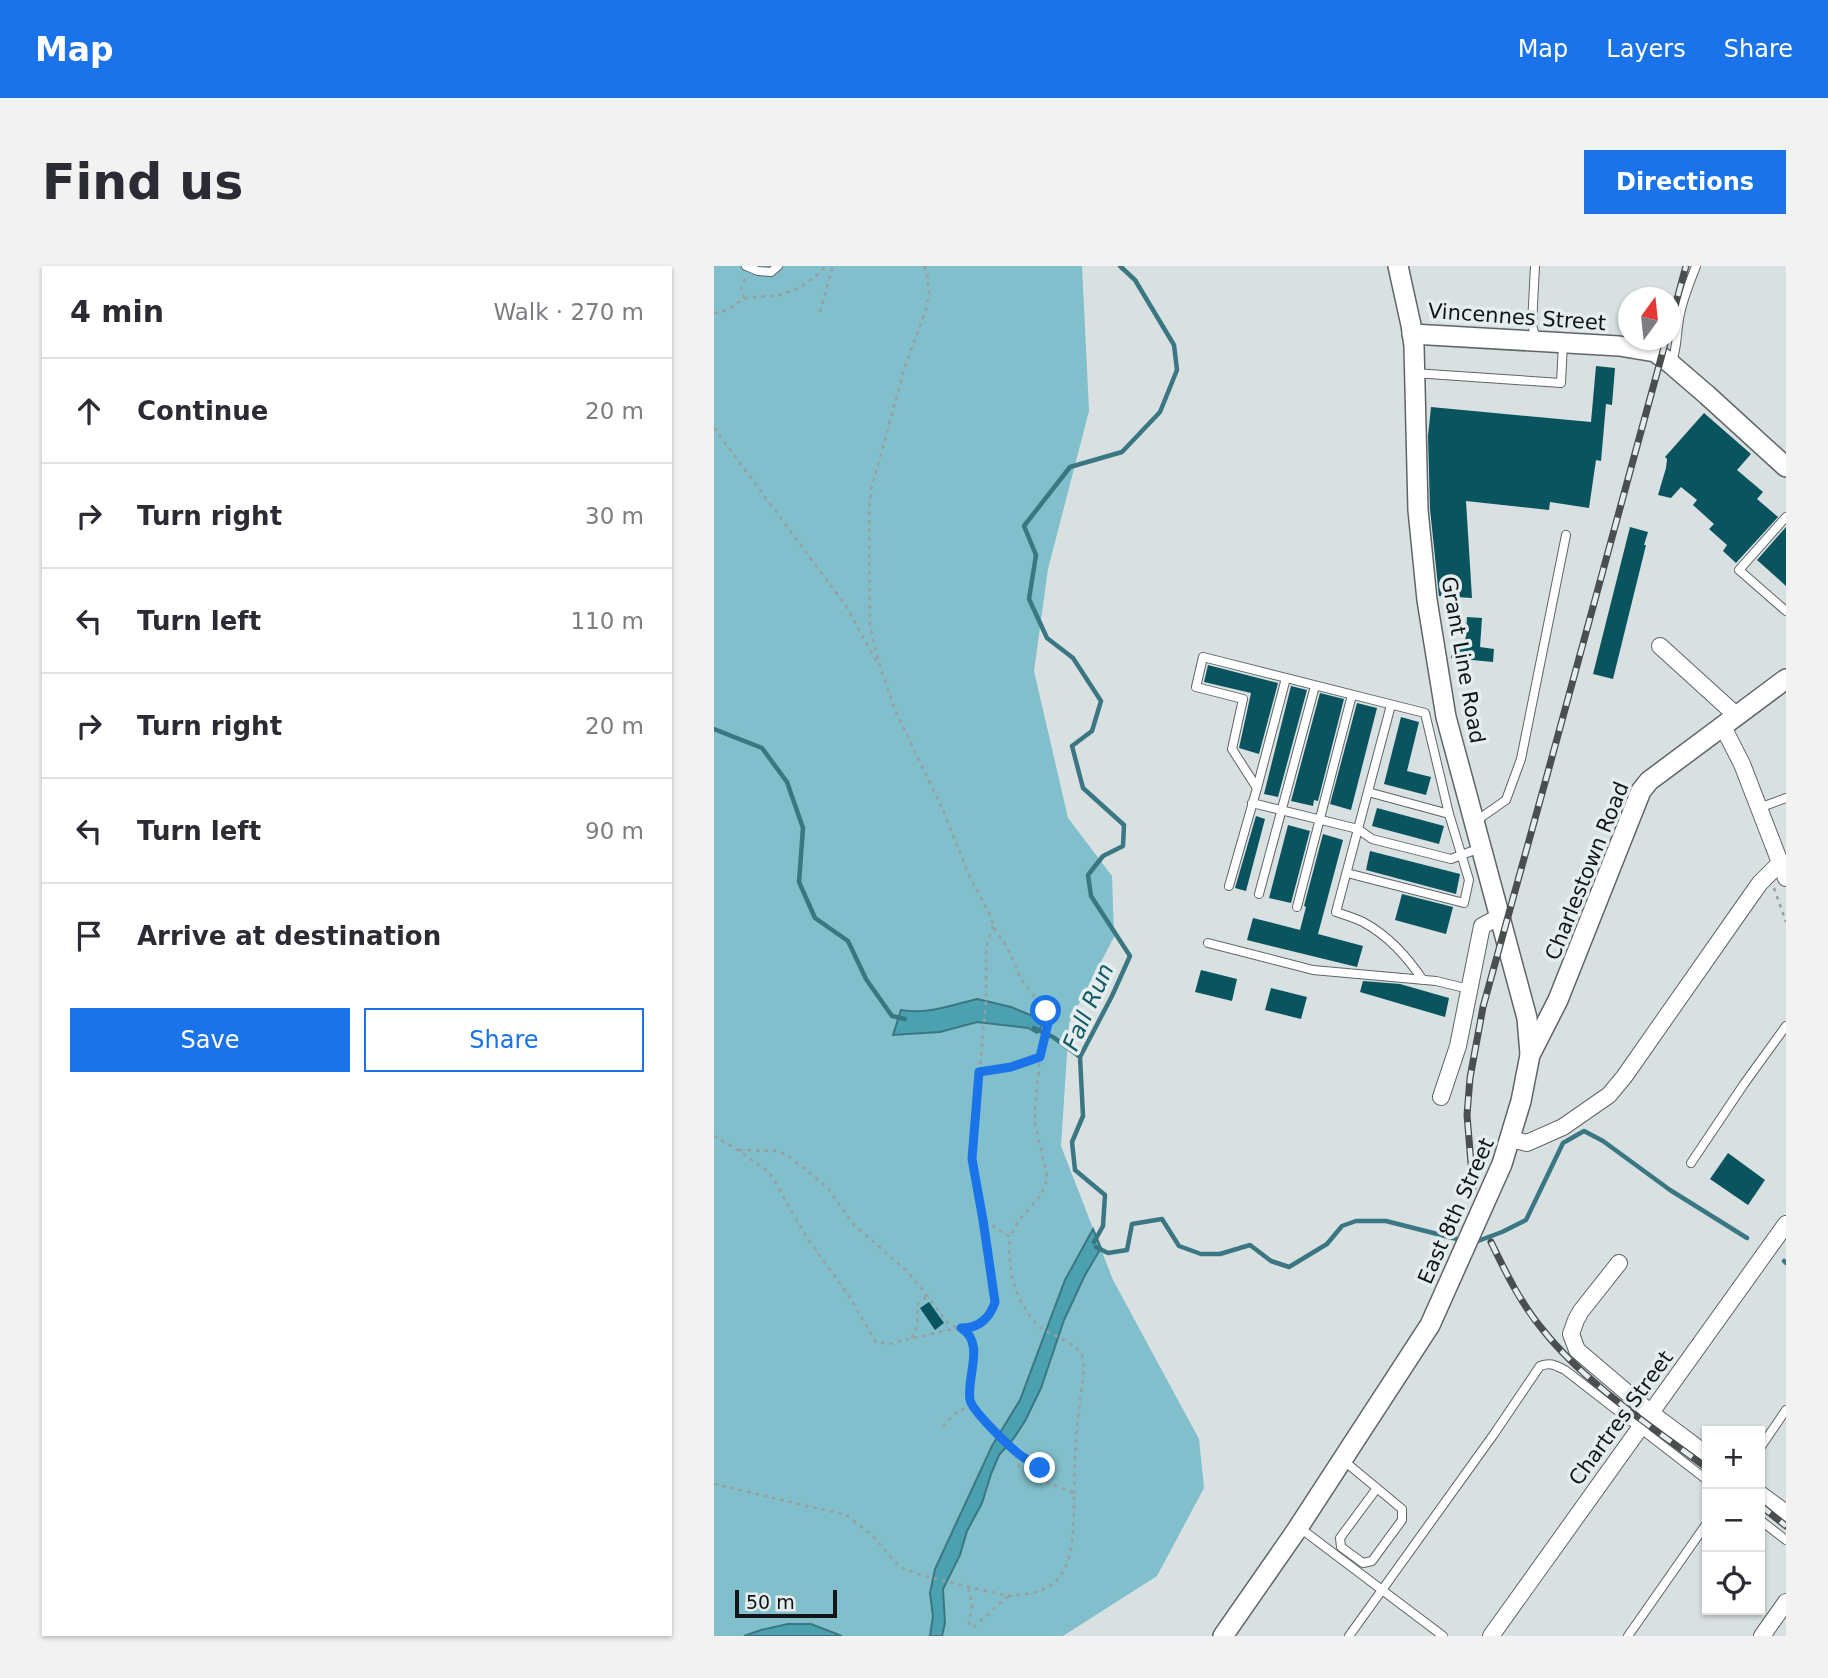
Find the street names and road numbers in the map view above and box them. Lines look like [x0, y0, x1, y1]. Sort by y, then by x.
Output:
street label: Vincennes Street [1427, 299, 1607, 335]
street label: Grant Line Road [1436, 575, 1490, 745]
street label: Charlestown Road [1540, 778, 1634, 964]
street label: East 8th Street [1413, 1134, 1499, 1288]
street label: Chartres Street [1564, 1346, 1678, 1490]

